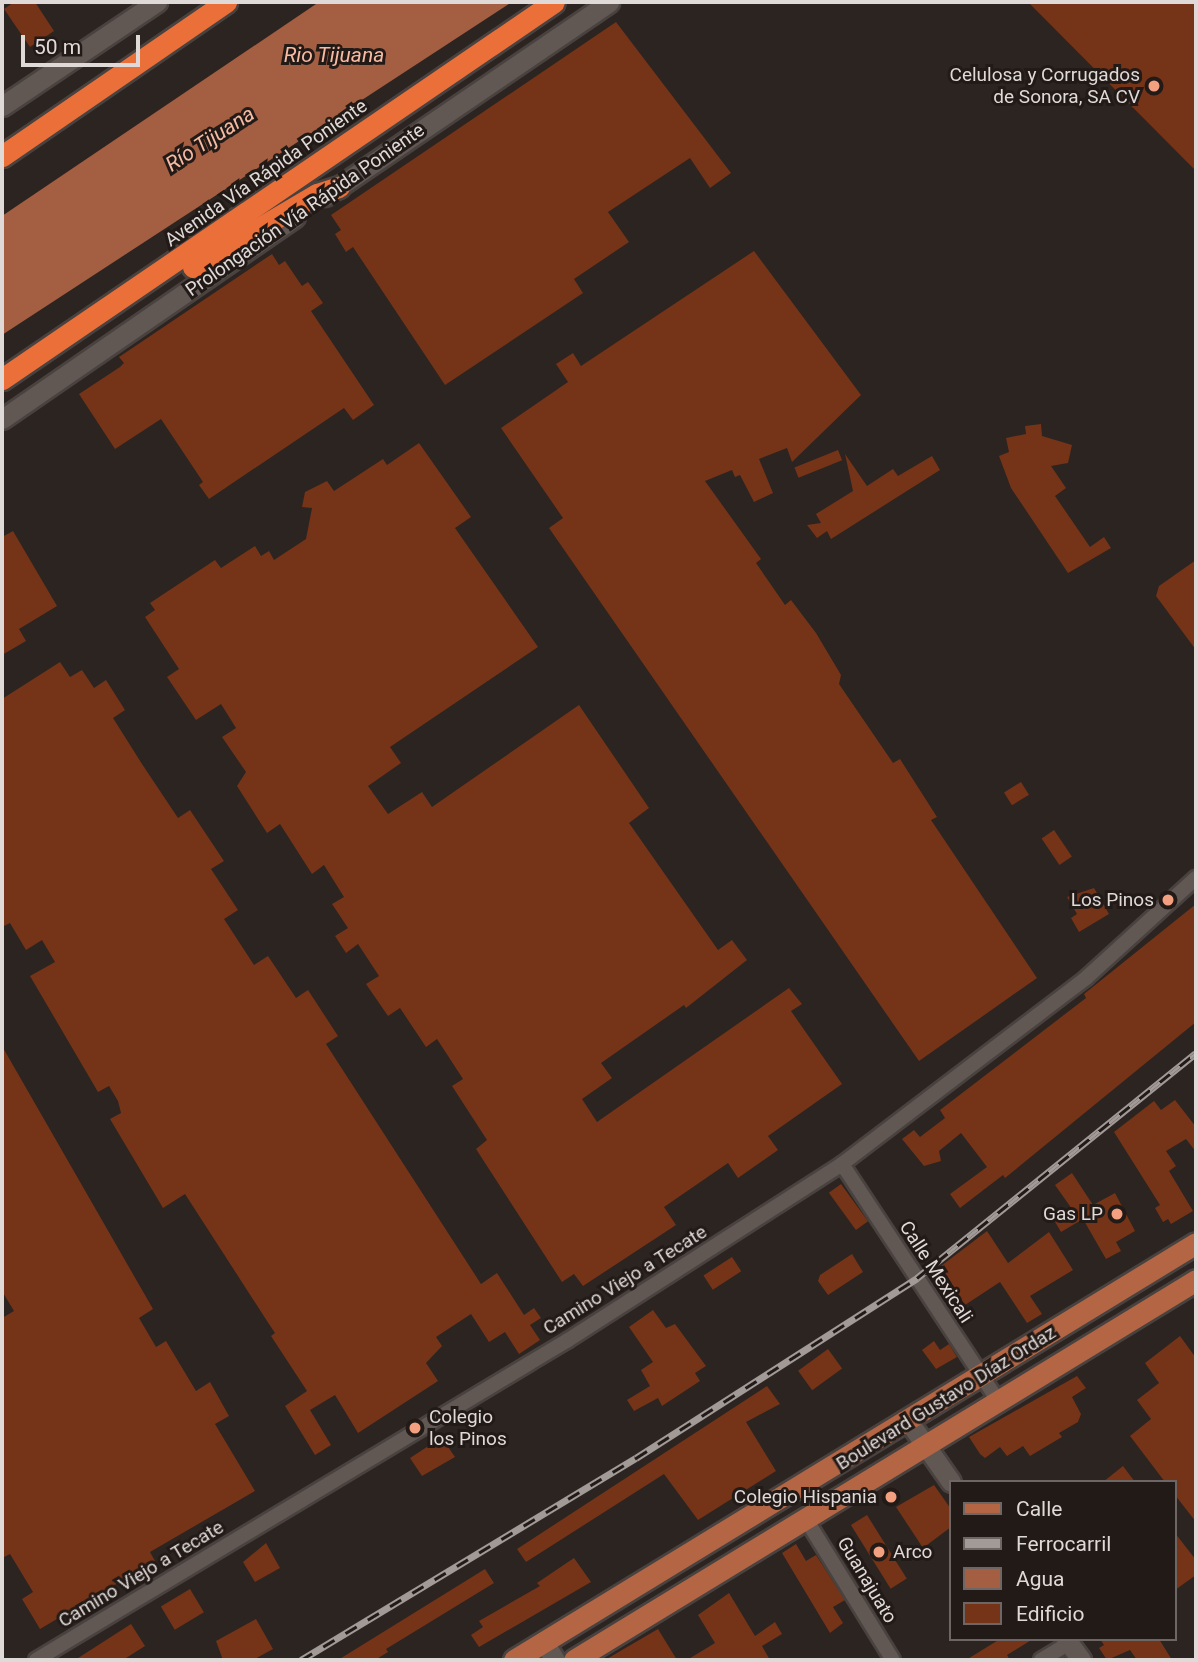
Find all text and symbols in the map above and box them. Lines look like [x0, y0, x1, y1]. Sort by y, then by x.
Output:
scale bar [24, 21, 144, 65]
text: 50 m [34, 35, 81, 59]
water label: Rio Tijuana [284, 42, 384, 68]
place label: Celulosa y Corrugados de Sonora, SA CV [950, 64, 1140, 108]
marker: Celulosa y Corrugados de Sonora, SA CV [1146, 78, 1162, 94]
street label: Avenida Vía Rápida Poniente [161, 94, 371, 252]
water label: Río Tijuana [161, 101, 259, 177]
street label: Prolongación Vía Rápida Poniente [181, 119, 429, 301]
place label: Los Pinos [1071, 889, 1154, 911]
marker: Los Pinos [1160, 892, 1176, 908]
place label: Gas LP [1043, 1203, 1103, 1225]
marker: Gas LP [1109, 1206, 1125, 1222]
street label: Calle Mexicali [895, 1217, 977, 1327]
street label: Camino Viejo a Tecate [539, 1220, 711, 1340]
street label: Boulevard Gustavo Díaz Ordaz [832, 1321, 1060, 1475]
place label: Colegio los Pinos [429, 1406, 507, 1450]
marker: Colegio los Pinos [407, 1420, 423, 1436]
legend [950, 1480, 1177, 1641]
place label: Colegio Hispania [734, 1486, 877, 1508]
marker: Colegio Hispania [883, 1489, 899, 1505]
text: Calle [1016, 1497, 1062, 1521]
street label: Camino Viejo a Tecate [54, 1516, 228, 1632]
text: Ferrocarril [1016, 1532, 1111, 1556]
street label: Guanajuato [832, 1533, 902, 1627]
place label: Arco [893, 1541, 932, 1563]
marker: Arco [871, 1544, 887, 1560]
text: Agua [1016, 1567, 1065, 1591]
text: Edificio [1016, 1602, 1084, 1626]

